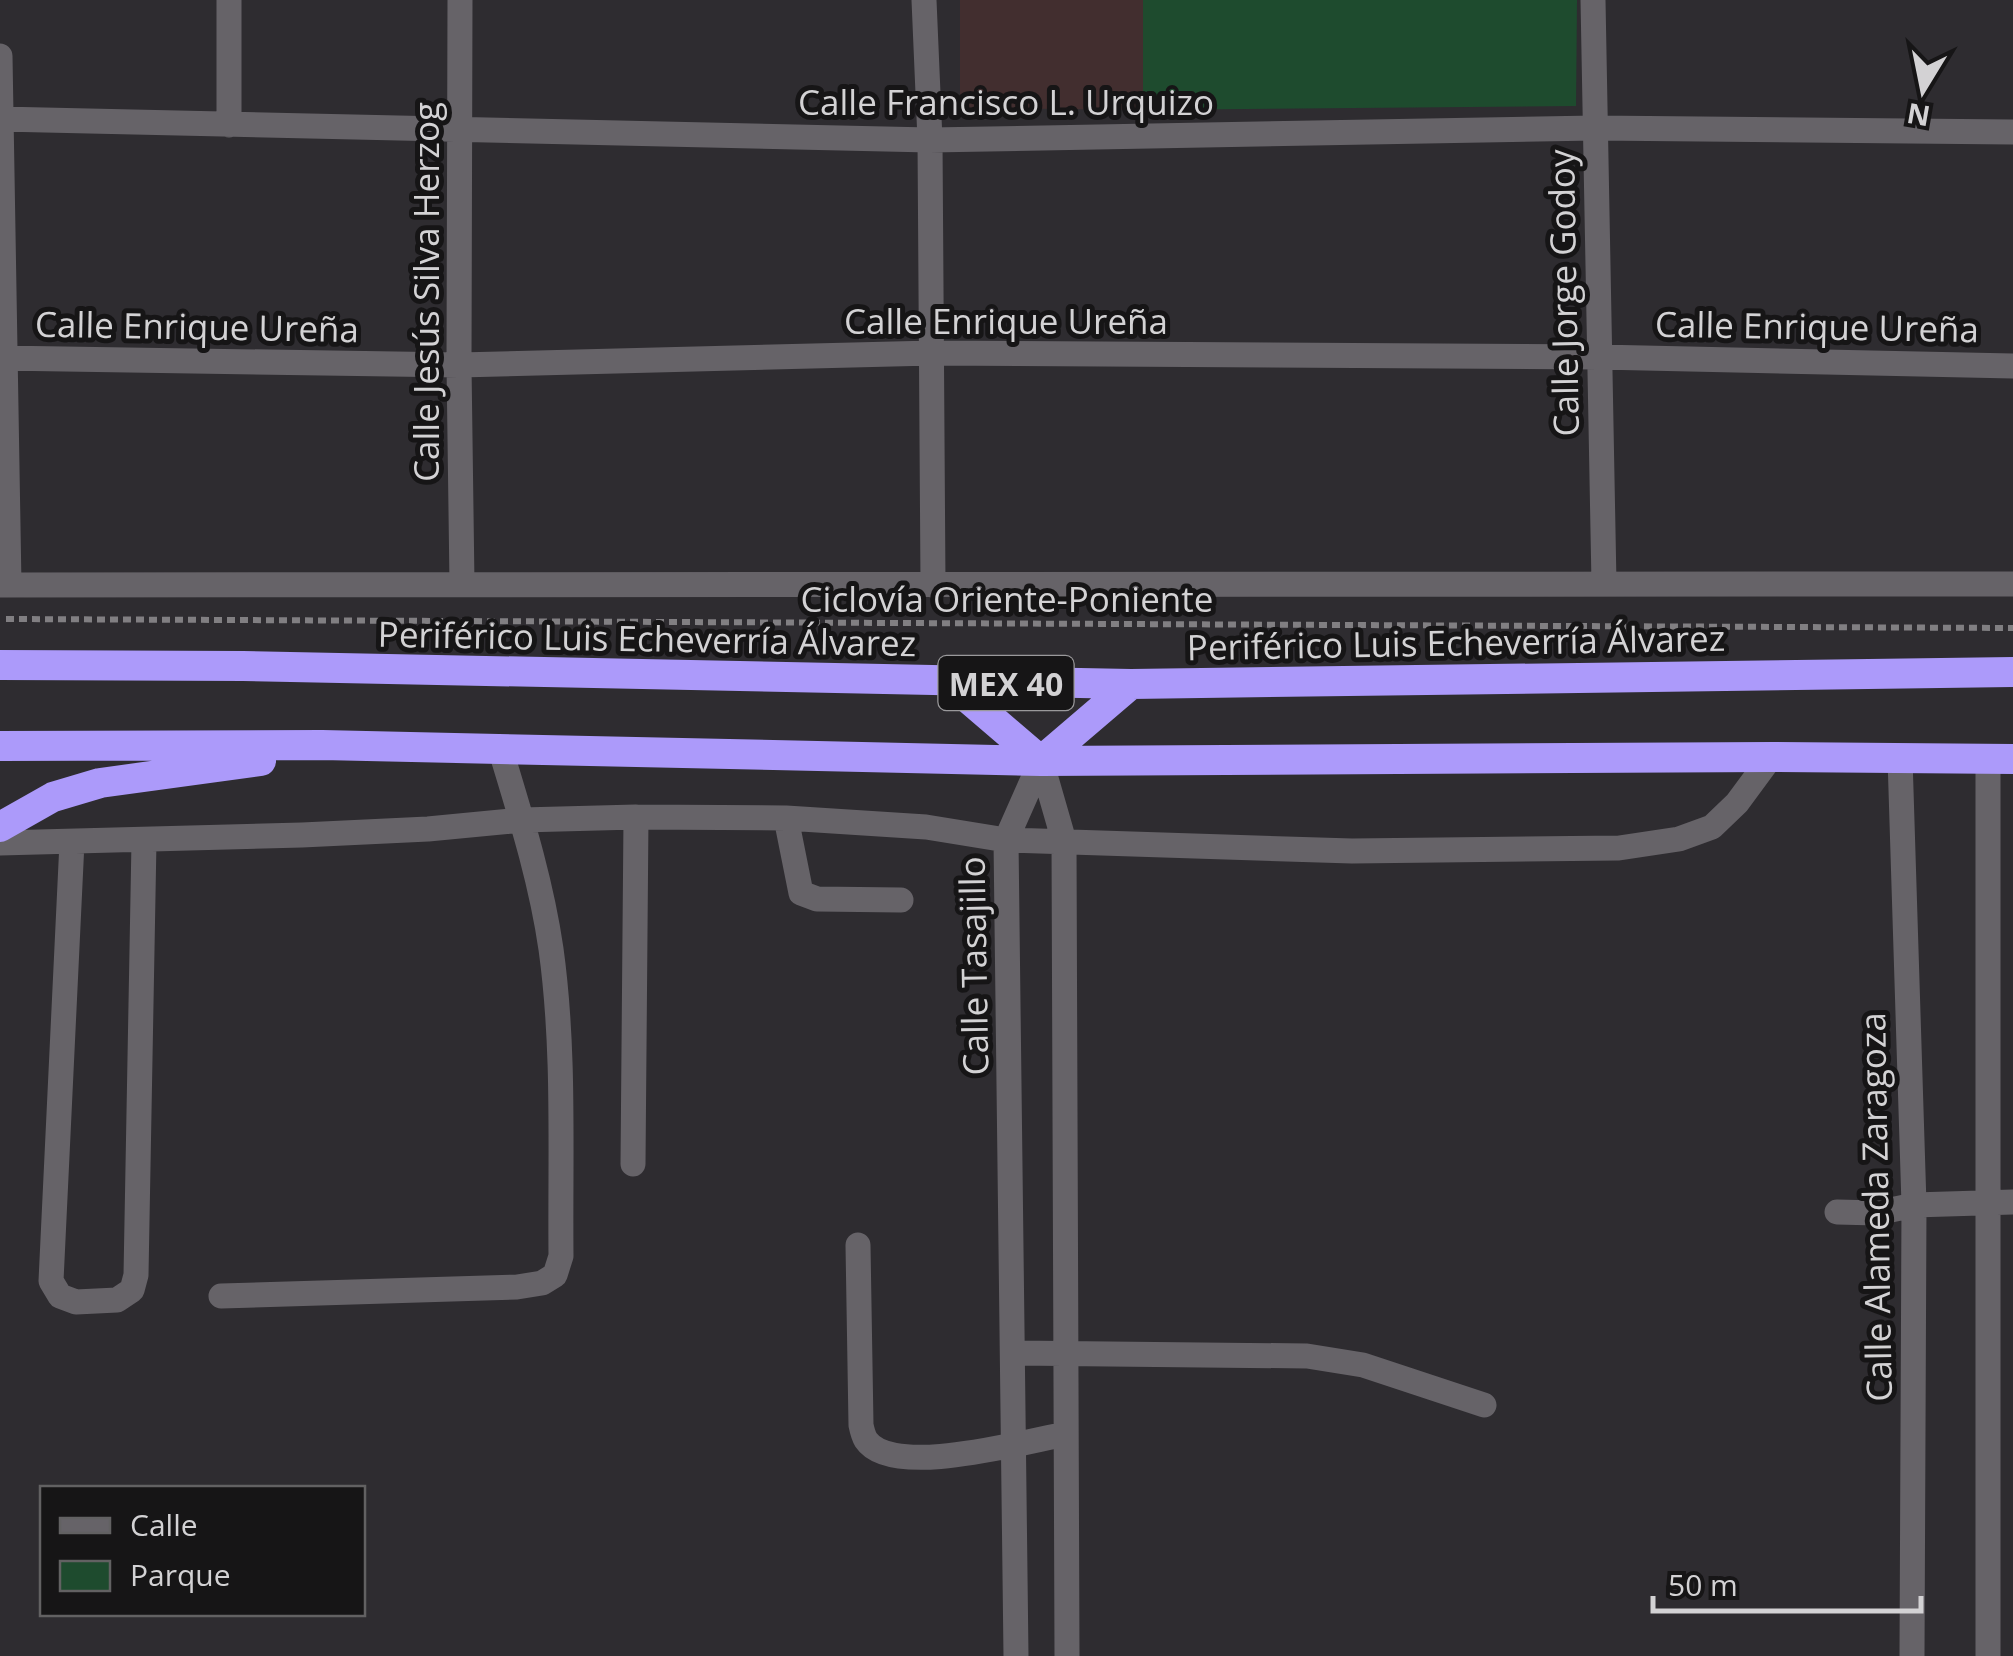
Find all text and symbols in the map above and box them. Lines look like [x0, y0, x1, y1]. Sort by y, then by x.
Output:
north arrow [1873, 40, 1973, 140]
street label: Calle Francisco L. Urquizo [798, 78, 1214, 125]
text: N [1904, 95, 1933, 136]
street label: Calle Jesús Silva Herzog [402, 102, 449, 482]
street label: Calle Jorge Godoy [1537, 149, 1589, 437]
street label: Calle Enrique Ureña [844, 297, 1168, 344]
street label: Calle Enrique Ureña [35, 300, 359, 352]
street label: Calle Enrique Ureña [1655, 300, 1979, 352]
street label: Ciclovía Oriente-Poniente [801, 575, 1213, 622]
street label: Periférico Luis Echeverría Álvarez [377, 610, 917, 666]
street label: Periférico Luis Echeverría Álvarez [1186, 614, 1726, 670]
road number: MEX 40 [938, 656, 1074, 710]
street label: Calle Tasajillo [948, 856, 998, 1076]
street label: Calle Alameda Zaragoza [1848, 1012, 1902, 1402]
legend [40, 1486, 365, 1616]
text: Calle [130, 1504, 198, 1545]
scale bar [1653, 1551, 1920, 1613]
text: Parque [130, 1554, 231, 1595]
text: 50 m [1668, 1564, 1738, 1605]

